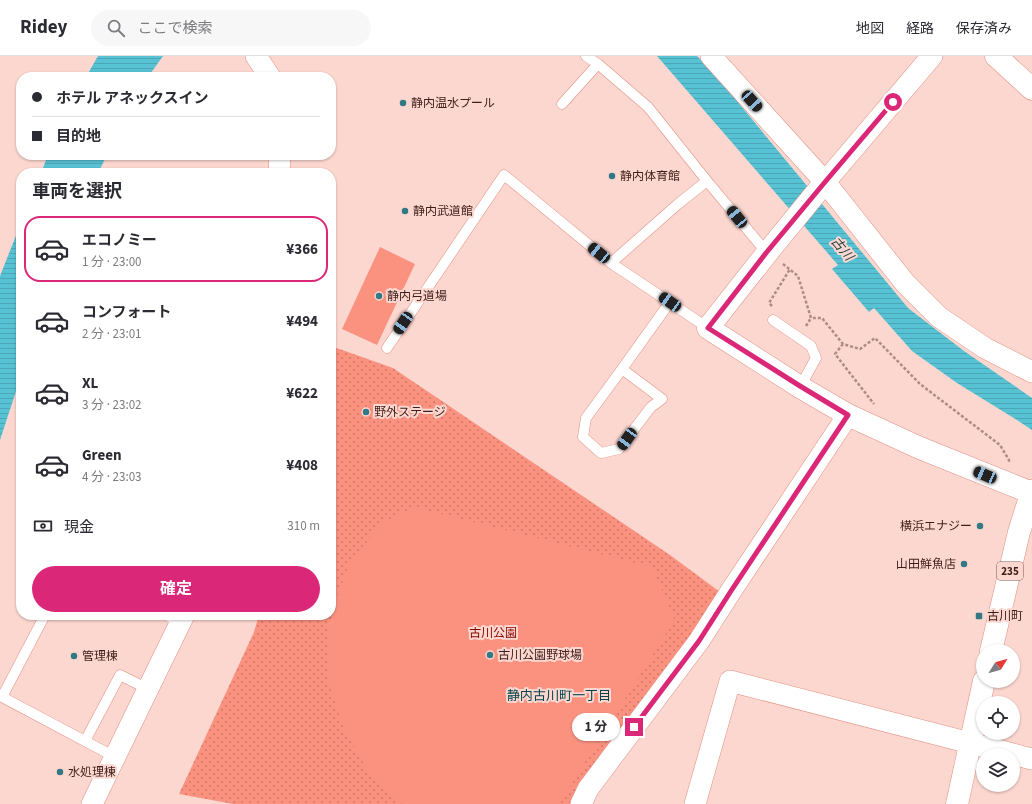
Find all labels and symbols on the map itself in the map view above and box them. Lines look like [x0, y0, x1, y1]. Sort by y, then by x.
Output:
car [740, 88, 764, 114]
route start [884, 93, 902, 111]
place label: 静内温水プール [411, 95, 495, 112]
marker: 静内温水プール [398, 98, 408, 108]
place label: 静内体育館 [620, 168, 680, 185]
marker: 静内体育館 [607, 171, 617, 181]
place label: 静内武道館 [413, 203, 473, 220]
car [725, 204, 749, 230]
marker: 静内武道館 [400, 206, 410, 216]
water label: 古川 [827, 233, 859, 266]
car [586, 241, 612, 265]
place label: 静内弓道場 [387, 288, 447, 305]
car [657, 290, 683, 314]
marker: 静内弓道場 [374, 291, 384, 301]
car [391, 310, 415, 336]
place label: 野外ステージ [374, 404, 446, 421]
marker: 野外ステージ [361, 407, 371, 417]
car [615, 426, 639, 452]
car [972, 465, 998, 485]
place label: 横浜エナジー [900, 518, 972, 535]
marker: 横浜エナジー [975, 521, 985, 531]
place label: 山田鮮魚店 [896, 556, 956, 573]
marker: 山田鮮魚店 [959, 559, 969, 569]
road number: 235 [997, 562, 1023, 580]
place label: 古川町 [987, 608, 1023, 625]
marker: 古川町 [974, 611, 984, 621]
park label: 古川公園 [469, 625, 517, 642]
north arrow [976, 644, 1020, 688]
place label: 古川公園野球場 [498, 647, 582, 664]
place label: 管理棟 [82, 648, 118, 665]
marker: 古川公園野球場 [485, 650, 495, 660]
marker: 管理棟 [69, 651, 79, 661]
district label: 静内古川町一丁目 [507, 687, 611, 705]
callout: 1 分 [572, 713, 620, 741]
route end [625, 718, 643, 736]
place label: 水処理棟 [68, 764, 116, 781]
marker: 水処理棟 [55, 767, 65, 777]

